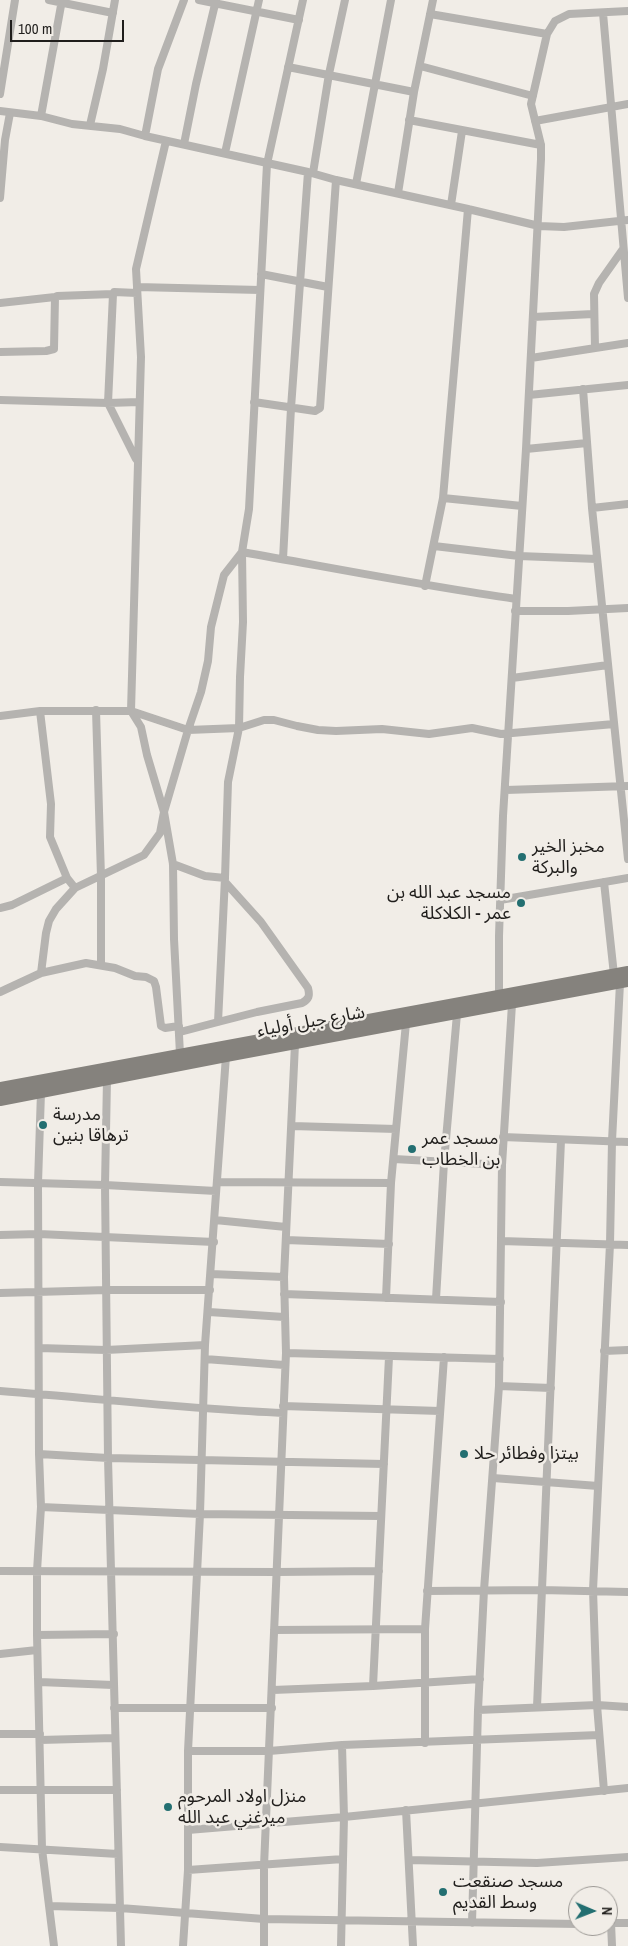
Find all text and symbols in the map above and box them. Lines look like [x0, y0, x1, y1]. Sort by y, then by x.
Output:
scale bar [12, 10, 126, 42]
text: 100 m [18, 18, 52, 39]
place label: مخبز الخير والبركة [532, 836, 605, 879]
marker: مخبز الخير والبركة [516, 851, 528, 863]
place label: مسجد عبد الله بن عمر - الكلاكلة [387, 882, 511, 924]
marker: مسجد عبد الله بن عمر - الكلاكلة [515, 897, 527, 909]
street label: شارع جبل أولياء [255, 1002, 367, 1042]
place label: مدرسة ترهاقا بنين [53, 1104, 129, 1146]
marker: مدرسة ترهاقا بنين [37, 1119, 49, 1131]
place label: مسجد عمر بن الخطاب [422, 1128, 500, 1170]
marker: مسجد عمر بن الخطاب [406, 1143, 418, 1155]
place label: بيتزا وفطائر حلا [474, 1443, 579, 1465]
marker: بيتزا وفطائر حلا [458, 1448, 470, 1460]
place label: منزل اولاد المرحوم ميرغني عبد الله [178, 1786, 306, 1828]
marker: منزل اولاد المرحوم ميرغني عبد الله [162, 1801, 174, 1813]
place label: مسجد صنقعت وسط القديم [453, 1871, 563, 1914]
marker: مسجد صنقعت وسط القديم [437, 1886, 449, 1898]
north arrow [568, 1886, 618, 1936]
text: N [598, 1907, 616, 1916]

